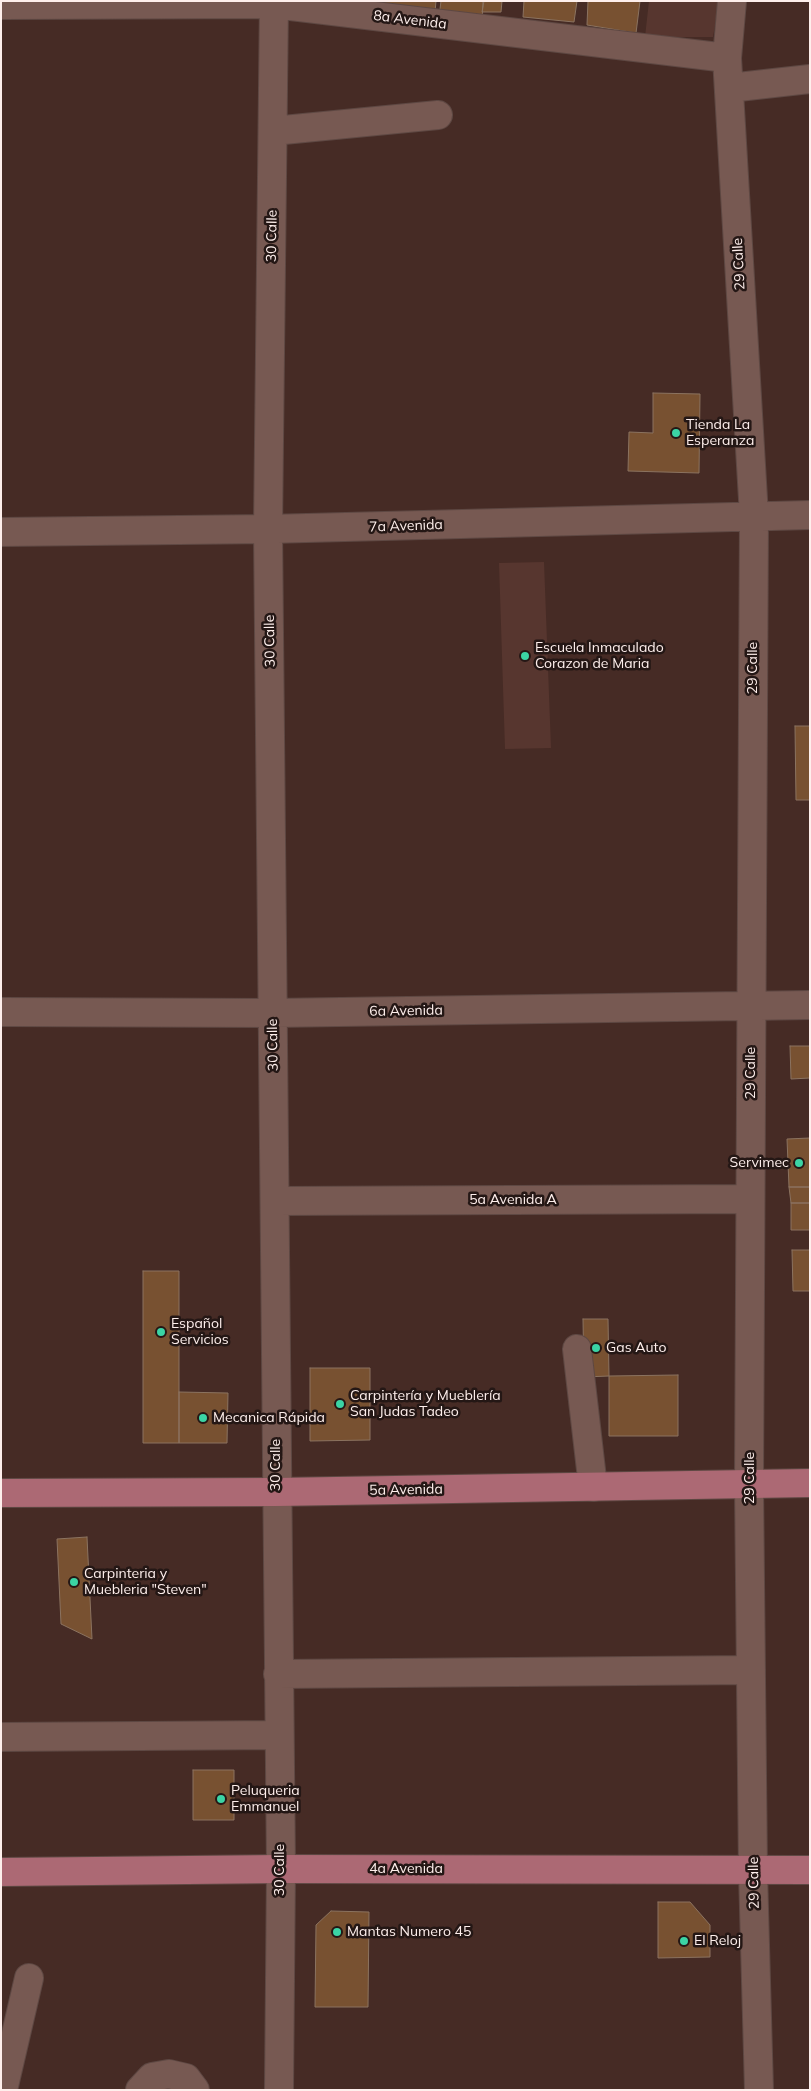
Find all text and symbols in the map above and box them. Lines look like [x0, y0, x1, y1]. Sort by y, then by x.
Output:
street label: 8a Avenida [372, 7, 448, 33]
street label: 30 Calle [263, 210, 281, 262]
street label: 29 Calle [729, 237, 749, 291]
place label: Tienda La Esperanza [686, 417, 754, 450]
marker: Tienda La Esperanza [670, 427, 682, 439]
street label: 7a Avenida [369, 516, 443, 536]
street label: 30 Calle [261, 615, 279, 667]
place label: Escuela Inmaculado Corazon de Maria [535, 640, 664, 672]
street label: 29 Calle [745, 642, 761, 694]
marker: Escuela Inmaculado Corazon de Maria [519, 650, 531, 662]
street label: 6a Avenida [369, 1002, 443, 1020]
street label: 30 Calle [264, 1019, 282, 1071]
street label: 29 Calle [743, 1047, 759, 1099]
place label: Servimec [730, 1155, 789, 1171]
marker: Servimec [793, 1157, 805, 1169]
street label: 5a Avenida A [469, 1192, 557, 1208]
place label: Español Servicios [171, 1316, 229, 1348]
marker: Español Servicios [155, 1326, 167, 1338]
place label: Gas Auto [606, 1340, 666, 1356]
marker: Gas Auto [590, 1342, 602, 1354]
place label: Carpintería y Mueblería San Judas Tadeo [350, 1388, 501, 1420]
marker: Carpintería y Mueblería San Judas Tadeo [334, 1398, 346, 1410]
place label: Mecanica Rápida [213, 1410, 325, 1426]
marker: Mecanica Rápida [197, 1412, 209, 1424]
street label: 30 Calle [268, 1439, 284, 1491]
street label: 29 Calle [742, 1452, 758, 1504]
street label: 5a Avenida [369, 1481, 443, 1499]
place label: Carpinteria y Muebleria "Steven" [84, 1566, 207, 1598]
marker: Carpinteria y Muebleria "Steven" [68, 1576, 80, 1588]
place label: Peluqueria Emmanuel [231, 1783, 300, 1815]
marker: Peluqueria Emmanuel [215, 1793, 227, 1805]
street label: 30 Calle [272, 1844, 288, 1896]
street label: 29 Calle [745, 1857, 763, 1909]
street label: 4a Avenida [369, 1861, 443, 1877]
place label: Mantas Numero 45 [347, 1924, 471, 1940]
marker: Mantas Numero 45 [331, 1926, 343, 1938]
place label: El Reloj [694, 1933, 741, 1949]
marker: El Reloj [678, 1935, 690, 1947]

